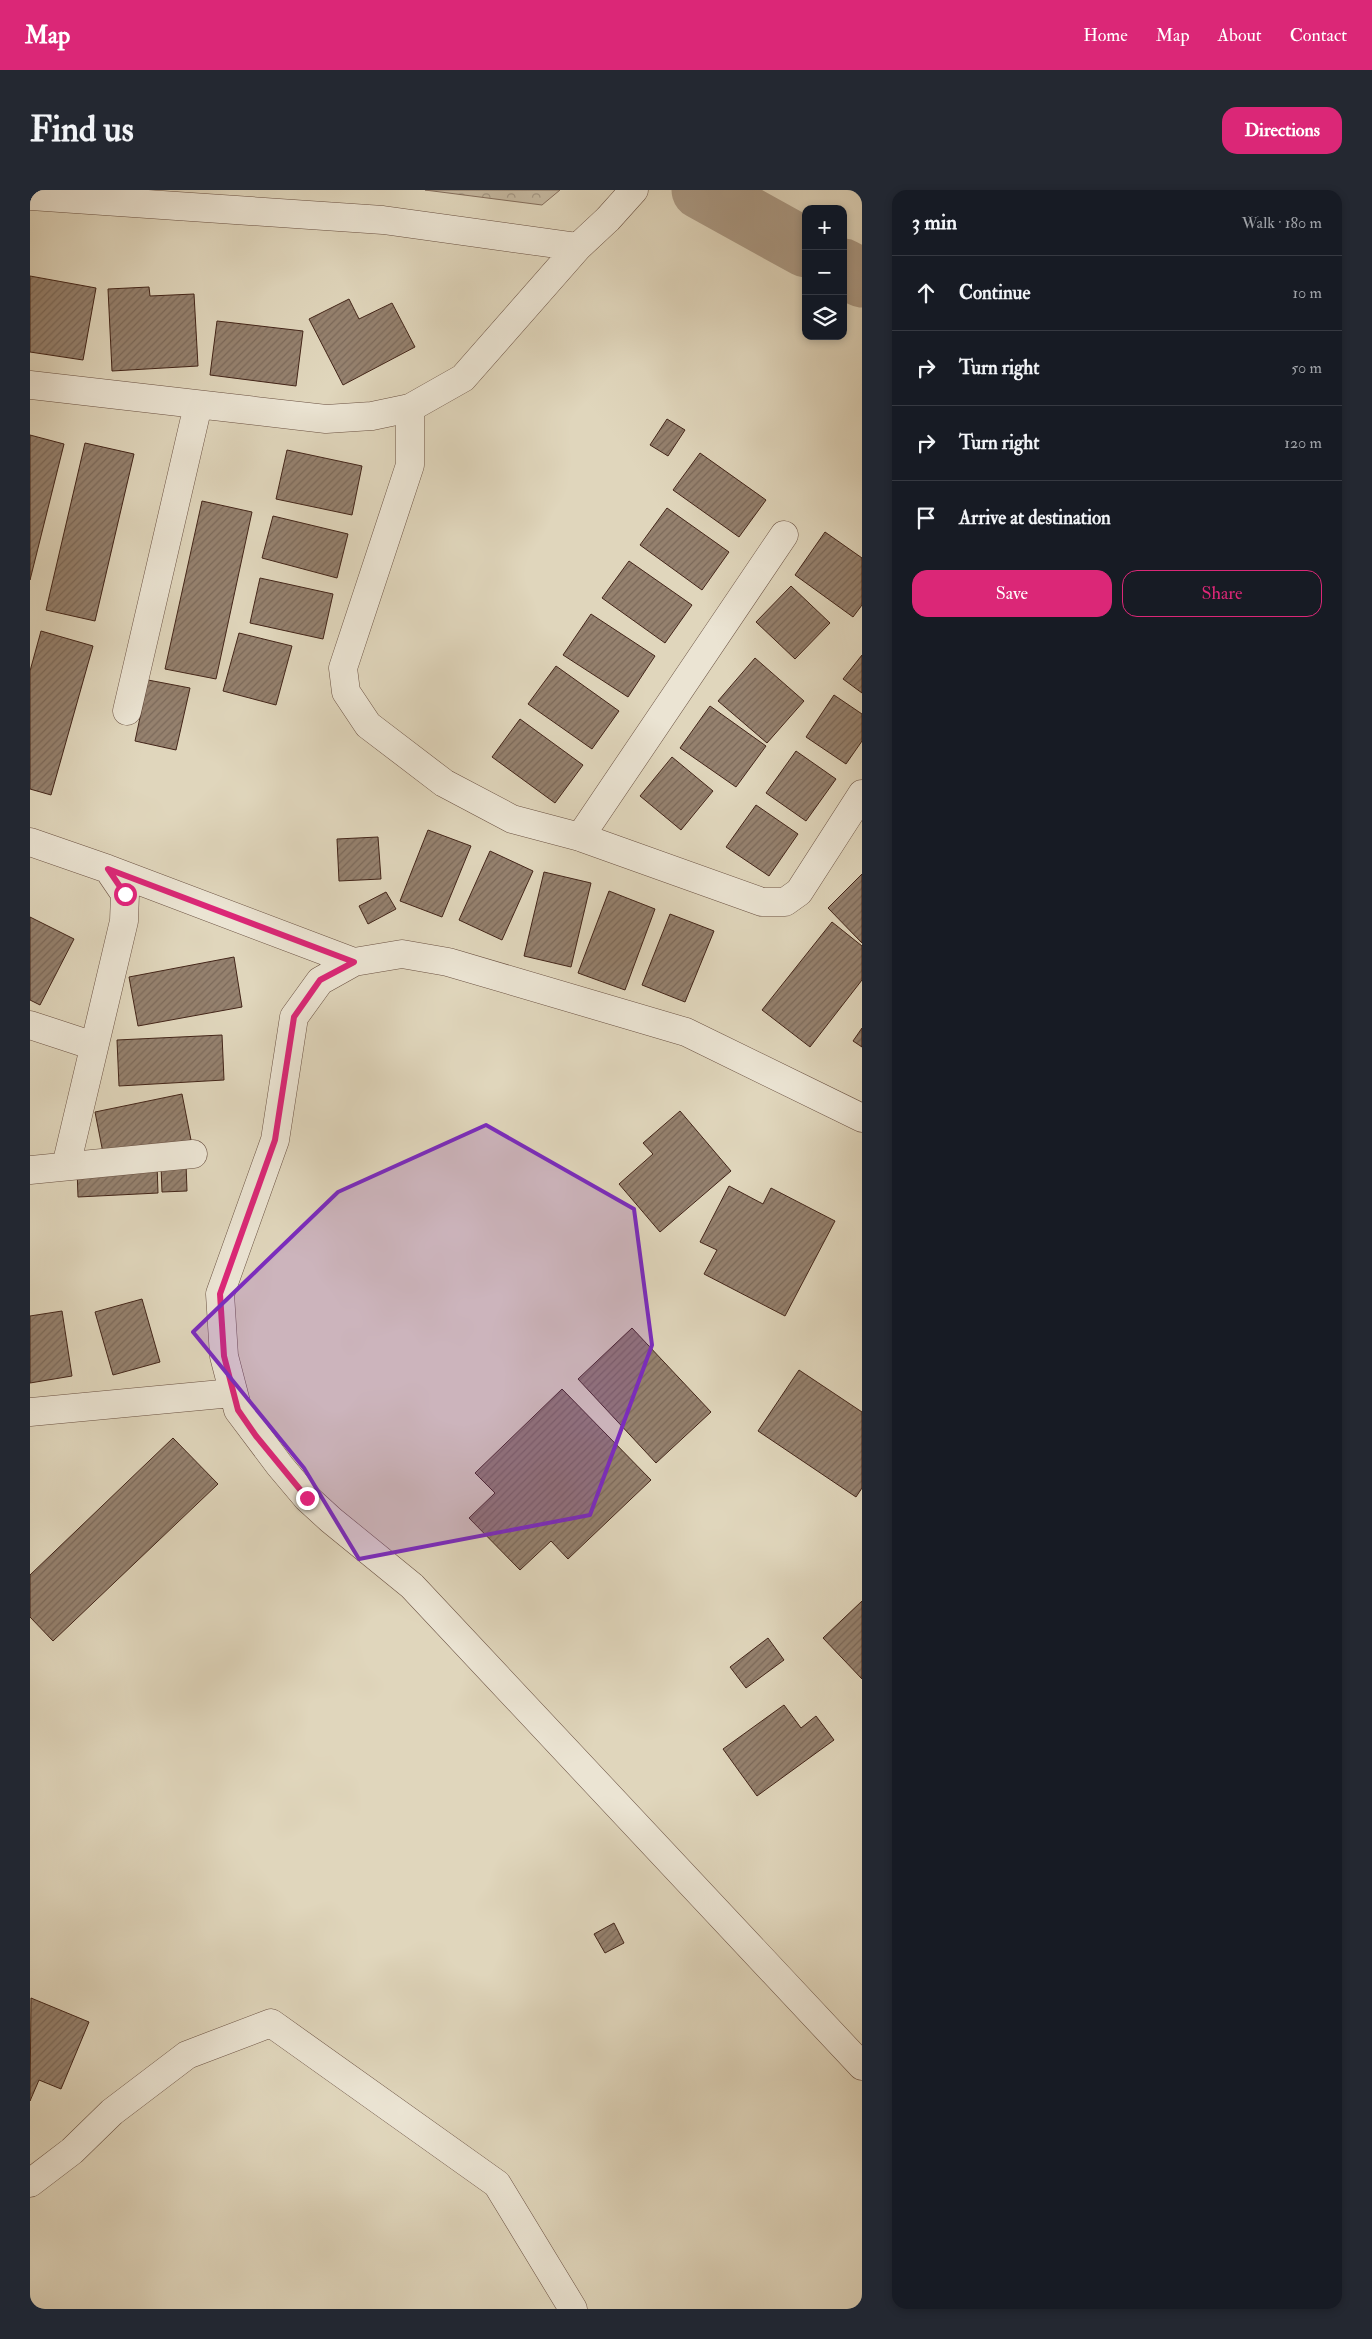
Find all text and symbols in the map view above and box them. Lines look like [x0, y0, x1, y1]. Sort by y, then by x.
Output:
text: Map [25, 20, 70, 51]
text: Home [1083, 24, 1128, 47]
text: Map [1156, 24, 1190, 47]
text: About [1218, 24, 1262, 47]
text: Contact [1290, 24, 1347, 47]
button: Directions [1222, 107, 1342, 154]
text: Find us [30, 108, 134, 152]
map controls [802, 205, 847, 340]
button: + [802, 205, 847, 250]
text: 3 min [912, 209, 957, 236]
text: Walk · 180 m [1242, 213, 1322, 233]
button: − [802, 250, 847, 295]
icon: ahead [912, 279, 940, 307]
text: Continue [959, 281, 1030, 305]
text: 10 m [1292, 283, 1322, 303]
button: layers [802, 295, 847, 340]
icon: right [912, 354, 940, 382]
text: Turn right [959, 356, 1039, 380]
text: 50 m [1291, 358, 1322, 378]
icon: right [912, 429, 940, 457]
text: Turn right [959, 431, 1039, 455]
text: 120 m [1284, 433, 1322, 453]
icon: arrive [912, 504, 940, 532]
text: Arrive at destination [959, 506, 1111, 530]
button: Save [912, 570, 1112, 617]
button: Share [1122, 570, 1322, 617]
route start [114, 883, 137, 906]
route end [296, 1487, 319, 1510]

